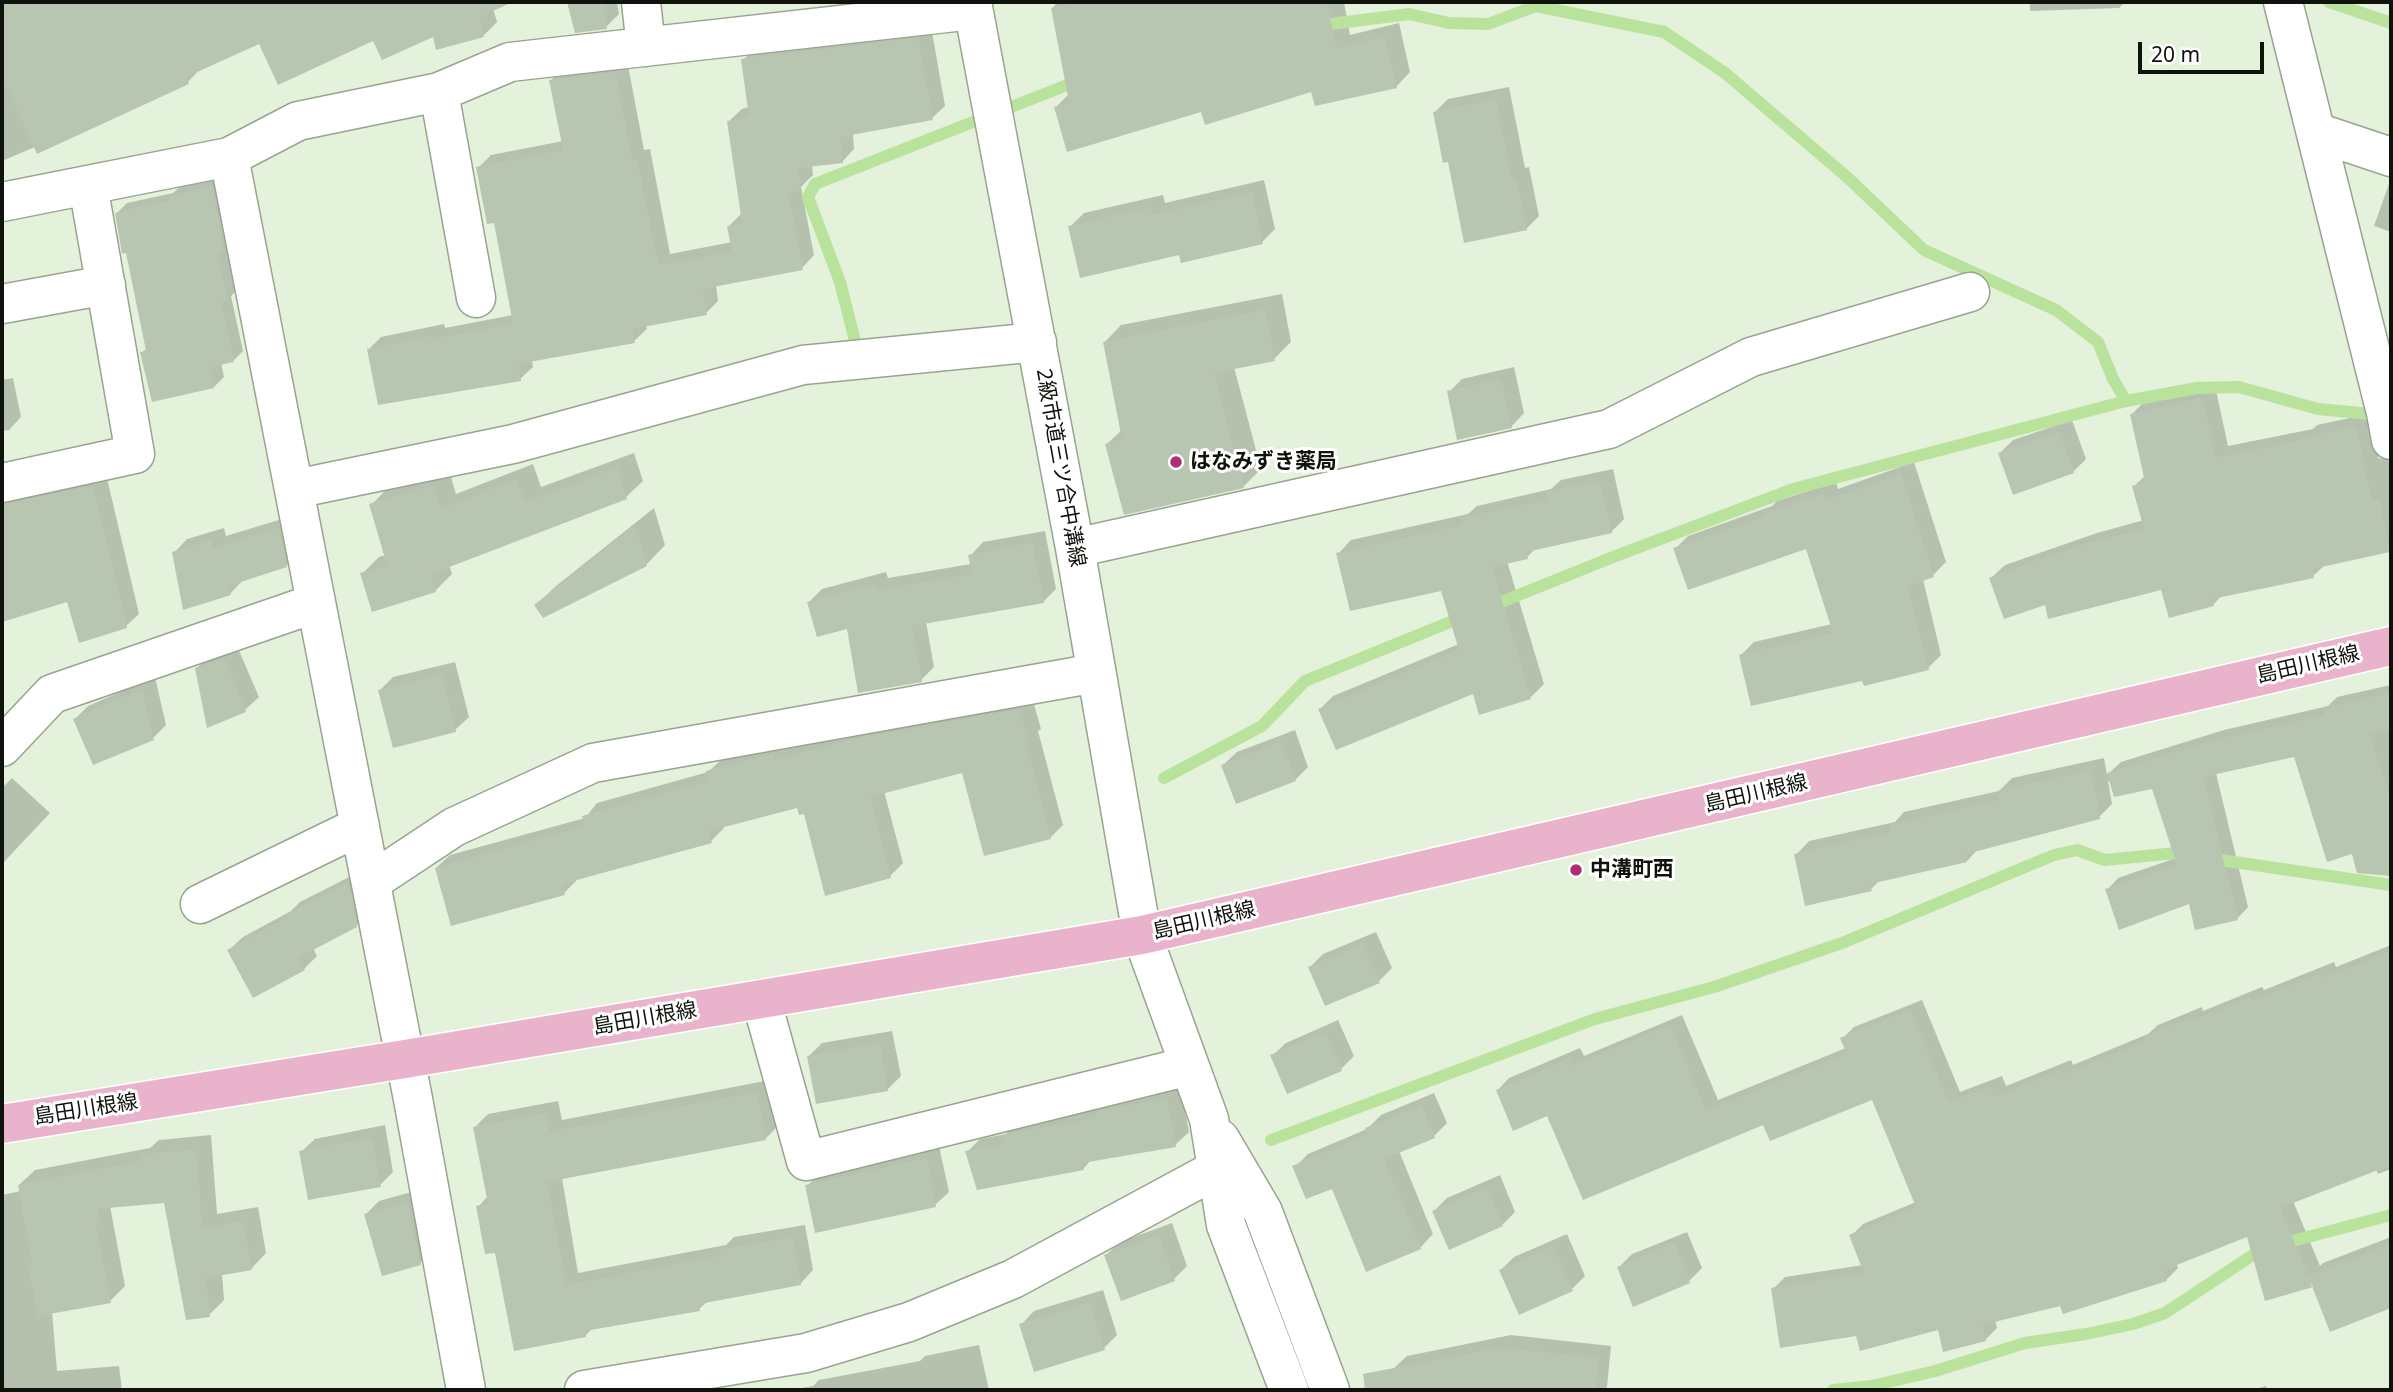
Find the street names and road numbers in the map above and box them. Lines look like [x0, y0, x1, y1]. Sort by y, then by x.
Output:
street label: 2級市道三ツ合中溝線 [1030, 367, 1090, 569]
street label: 島田川根線 [2254, 641, 2362, 689]
street label: 島田川根線 [1702, 770, 1810, 818]
street label: 島田川根線 [1150, 897, 1258, 945]
street label: 島田川根線 [591, 997, 699, 1041]
street label: 島田川根線 [32, 1089, 140, 1131]

